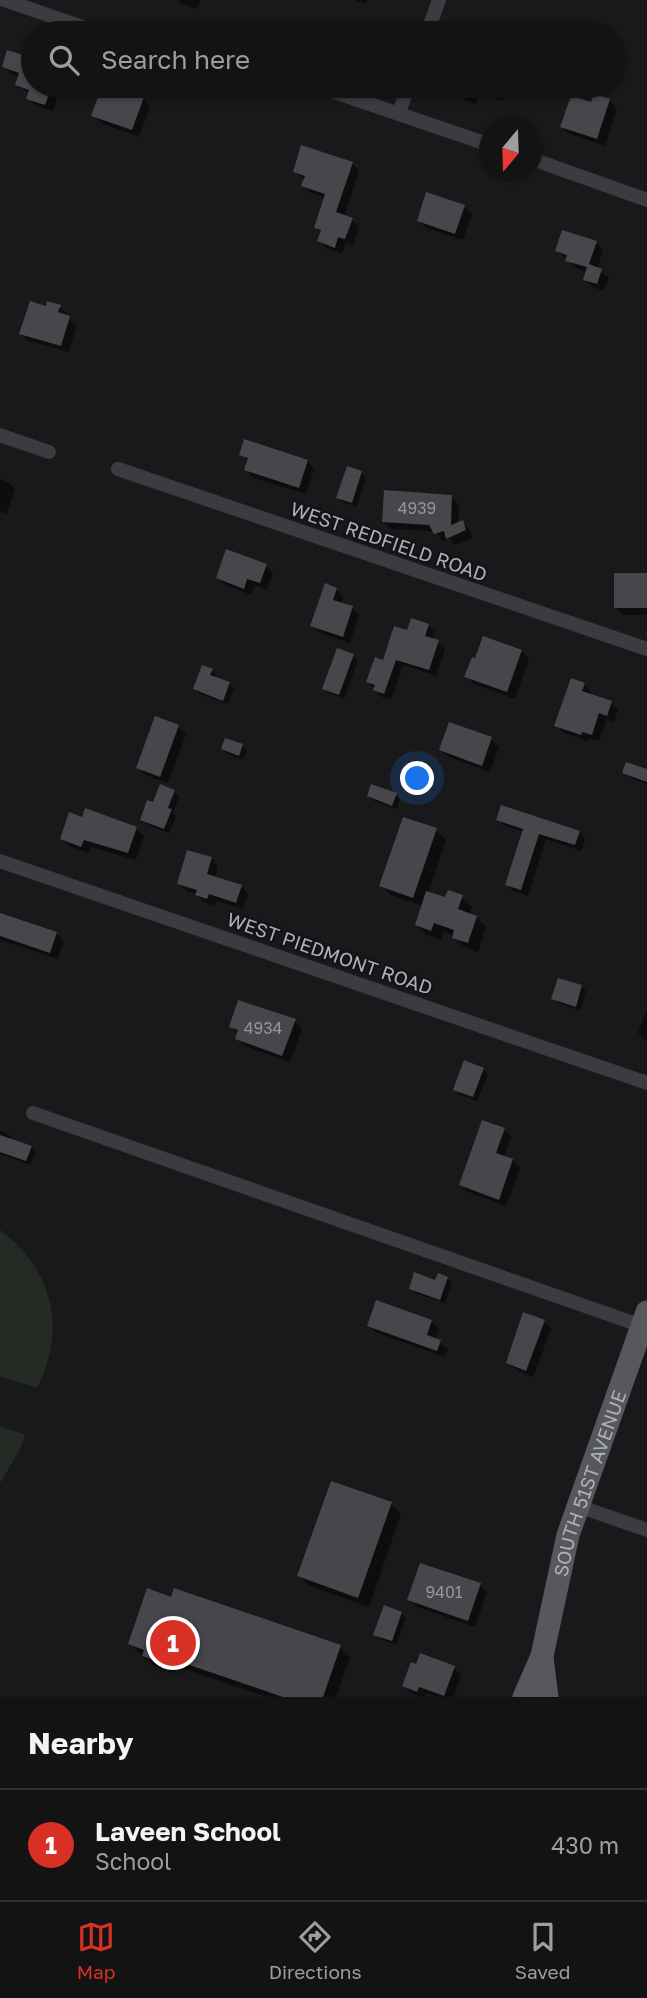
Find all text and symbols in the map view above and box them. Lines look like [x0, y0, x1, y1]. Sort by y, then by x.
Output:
search box [21, 21, 626, 98]
icon: search [45, 41, 83, 79]
text: Search here [101, 44, 250, 75]
north arrow [479, 119, 542, 182]
street label: WEST REDFIELD ROAD [288, 497, 490, 585]
house number: 4939 [398, 498, 436, 518]
your location [400, 761, 434, 795]
street label: WEST PIEDMONT ROAD [224, 907, 436, 999]
house number: 4934 [244, 1018, 282, 1038]
street label: SOUTH 51ST AVENUE [548, 1387, 630, 1579]
house number: 9401 [425, 1582, 463, 1602]
pin: 1 [150, 1617, 196, 1669]
text: Nearby [28, 1725, 133, 1761]
text: Laveen School [95, 1816, 281, 1847]
text: 1 [45, 1831, 57, 1859]
text: 430 m [551, 1831, 619, 1859]
text: School [95, 1847, 171, 1875]
tab: Map [77, 1918, 115, 1983]
tab: Directions [269, 1918, 362, 1983]
tab: Saved [515, 1918, 570, 1983]

